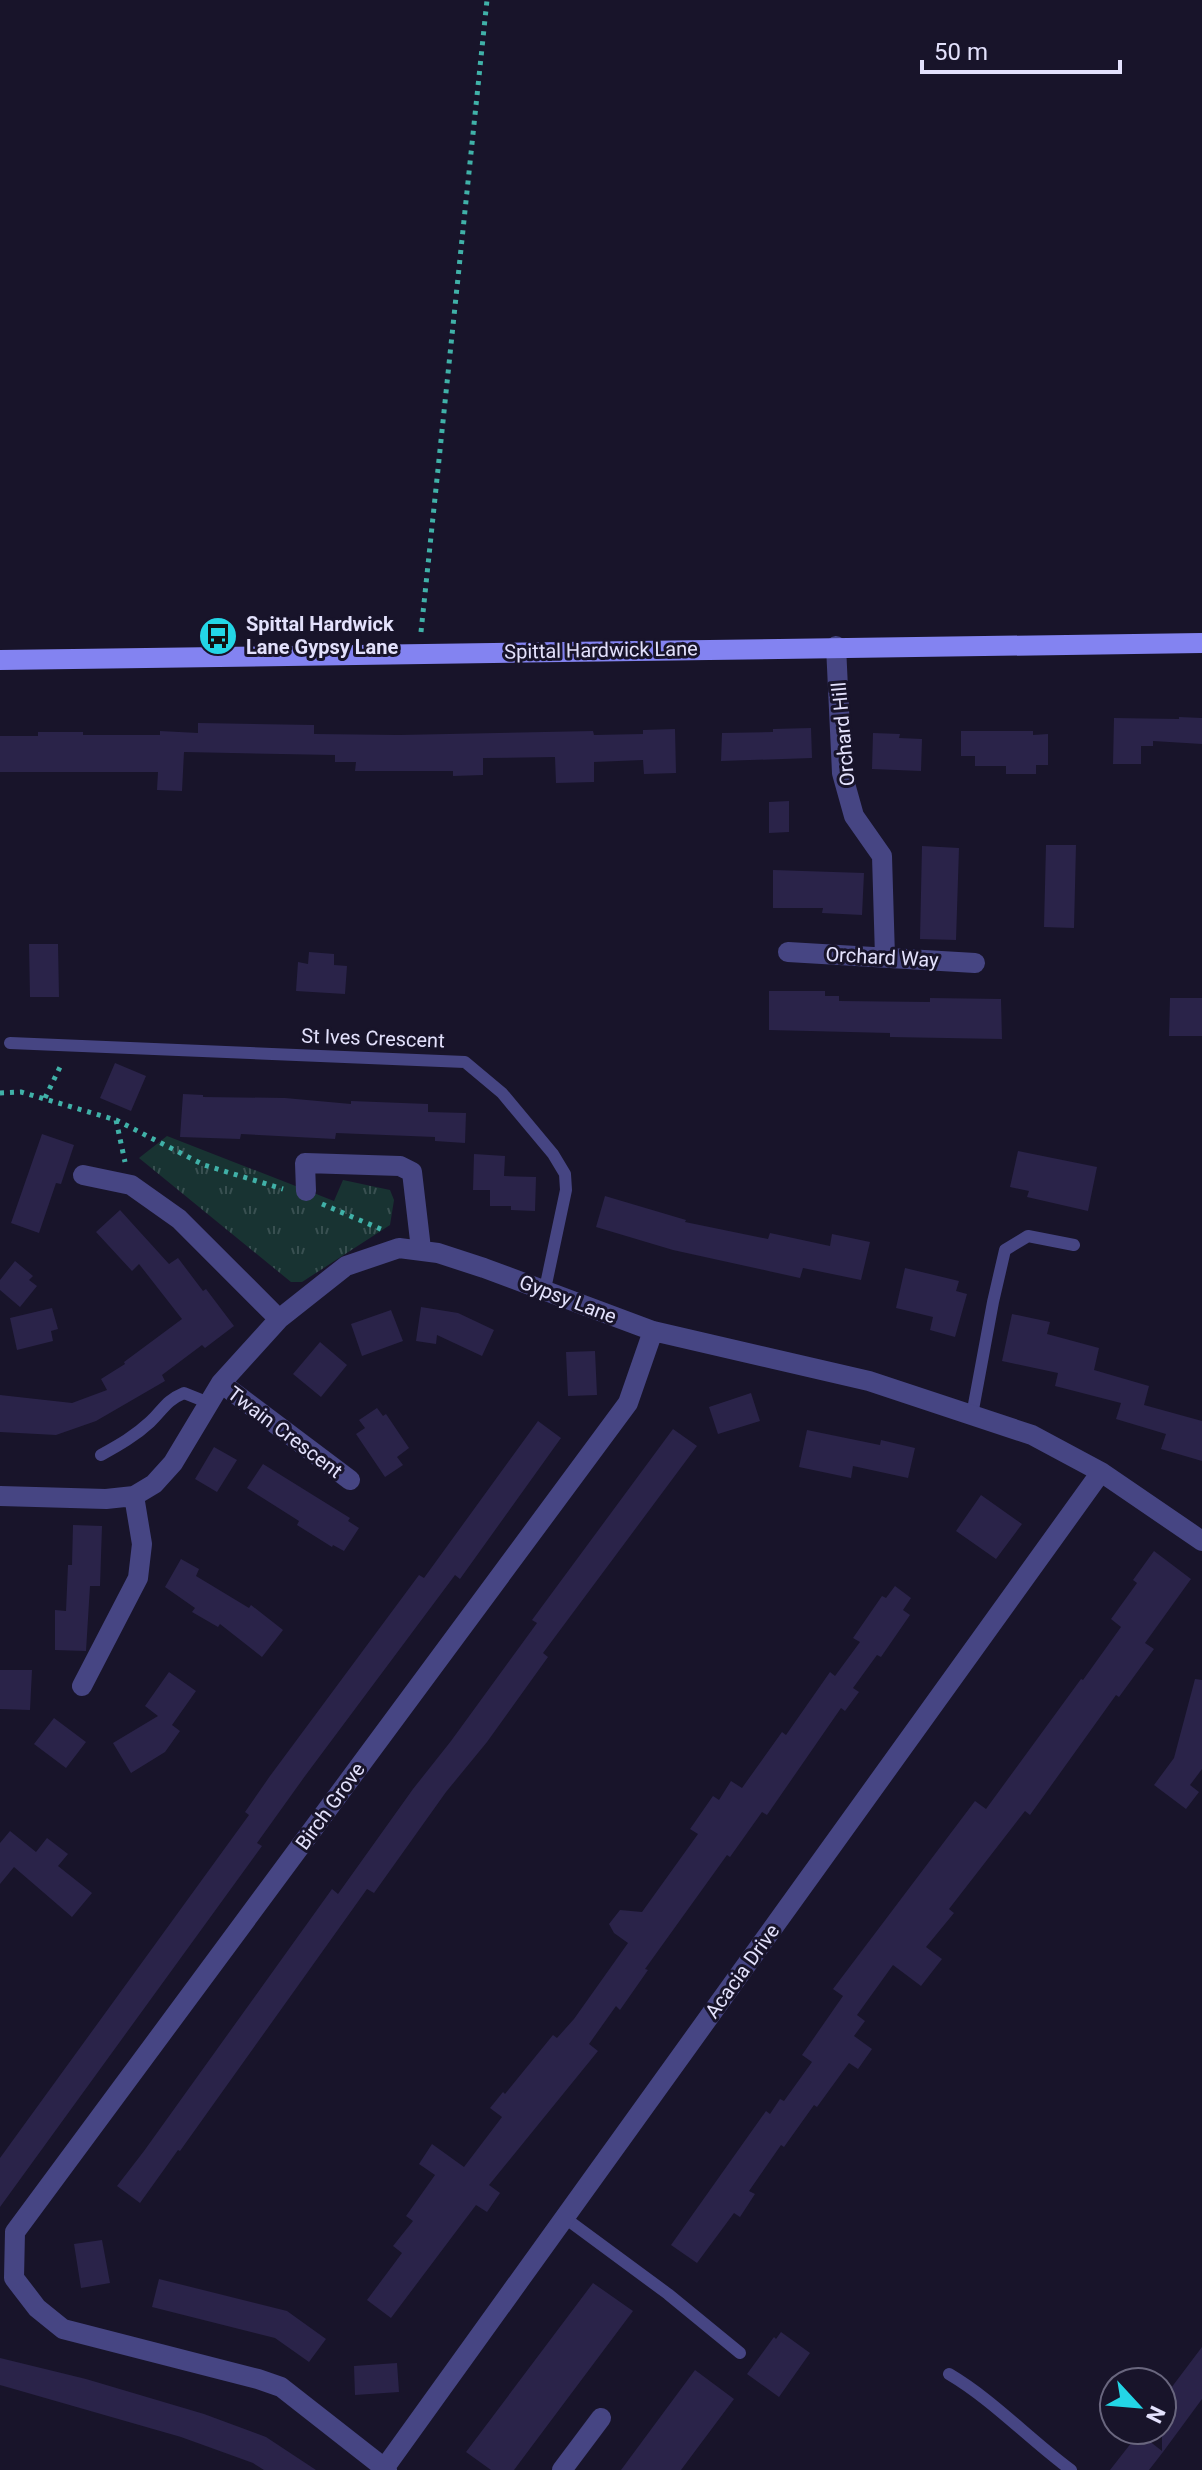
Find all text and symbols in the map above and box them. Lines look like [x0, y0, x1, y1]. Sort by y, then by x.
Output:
scale bar [922, 24, 1120, 74]
text: 50 m [934, 38, 988, 66]
place label: Spittal Hardwick Lane Gypsy Lane [246, 612, 399, 659]
bus stop icon: Spittal Hardwick Lane Gypsy Lane [197, 615, 239, 657]
street label: Spittal Hardwick Lane [504, 636, 698, 664]
street label: Orchard Hill [826, 681, 860, 787]
street label: Orchard Way [825, 942, 940, 972]
street label: St Ives Crescent [301, 1024, 445, 1052]
street label: Gypsy Lane [516, 1269, 620, 1329]
street label: Twain Crescent [223, 1381, 347, 1483]
street label: Birch Grove [290, 1758, 370, 1854]
street label: Acacia Drive [700, 1919, 784, 2023]
north arrow [1098, 2366, 1178, 2446]
text: N [1141, 2402, 1170, 2427]

